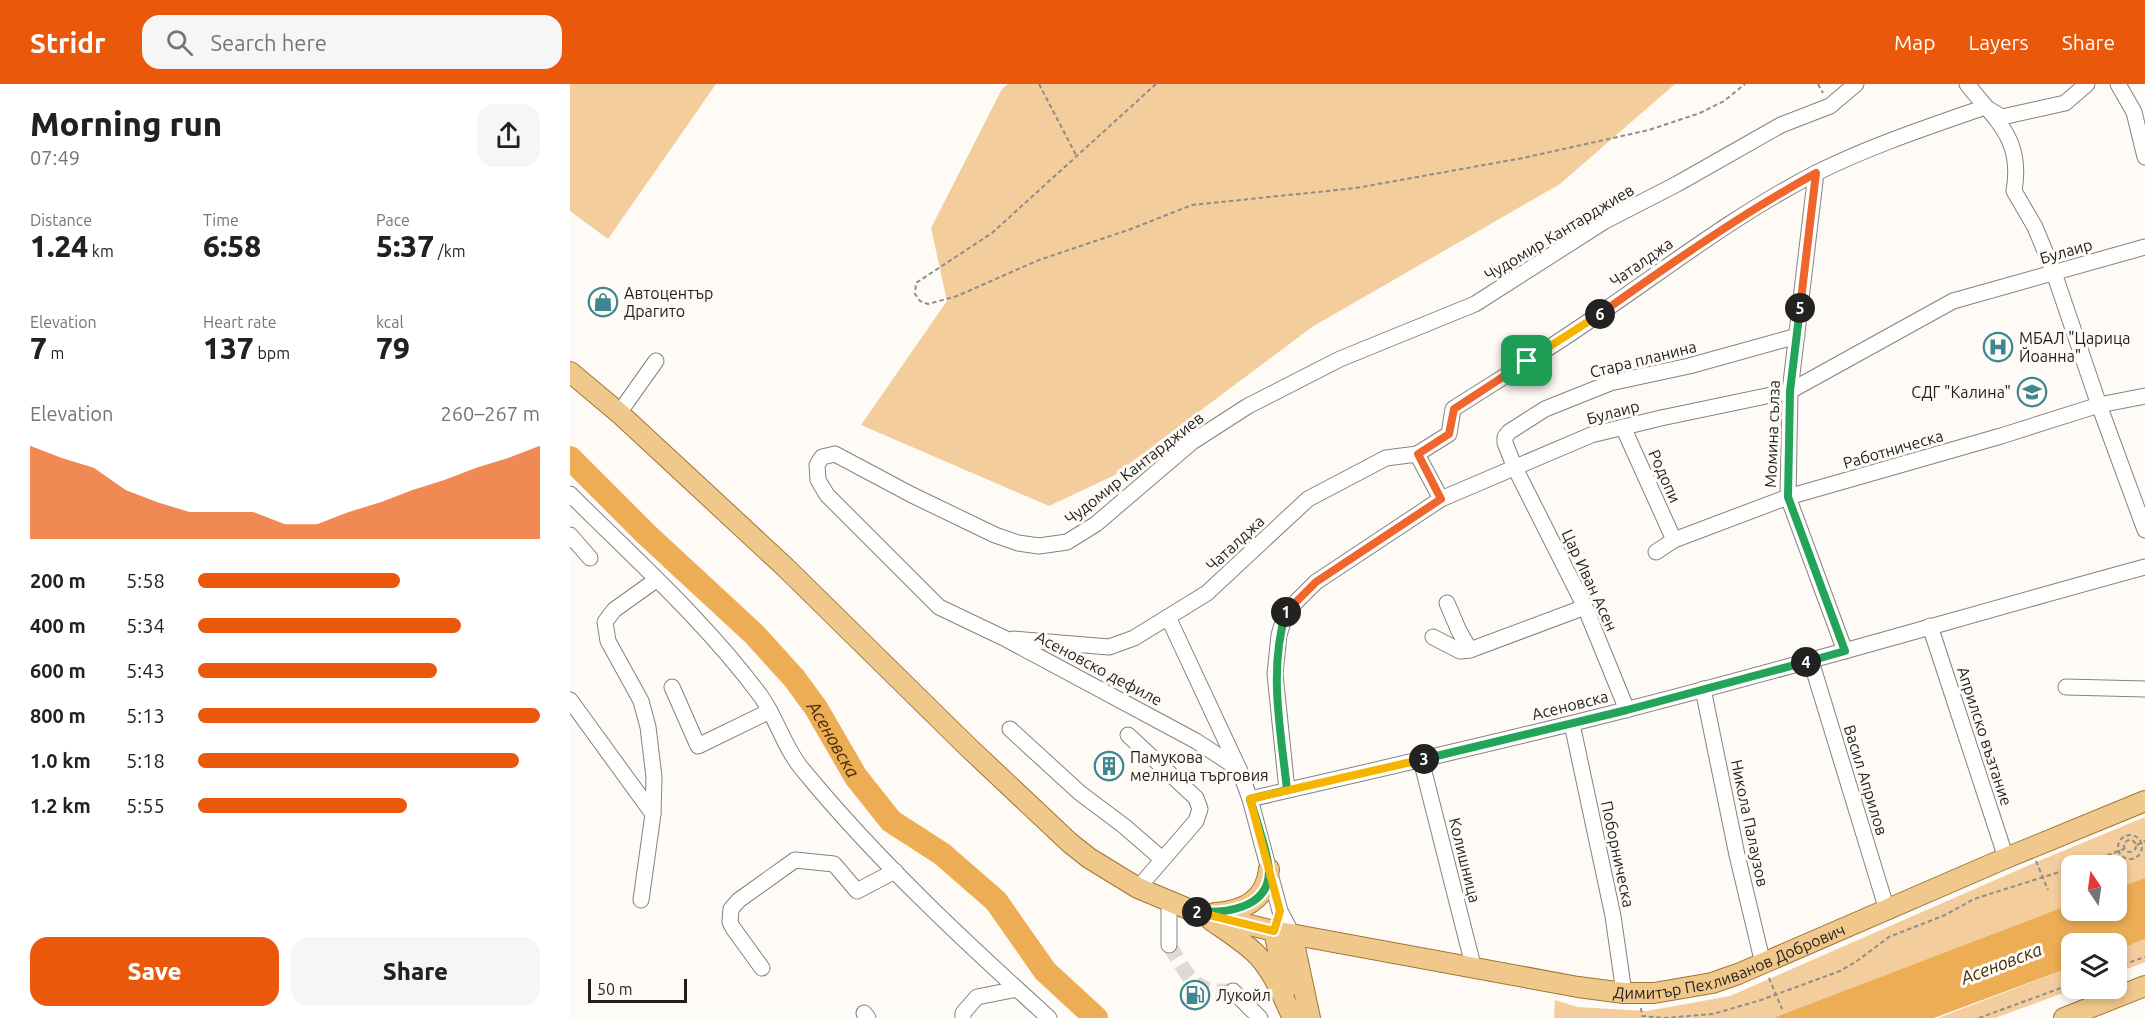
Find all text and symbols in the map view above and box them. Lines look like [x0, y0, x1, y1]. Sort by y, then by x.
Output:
search box [142, 15, 562, 69]
icon: search [163, 26, 196, 59]
text: Stridr [30, 27, 106, 58]
text: Search here [211, 30, 327, 55]
text: Map [1894, 30, 1935, 54]
text: Layers [1968, 30, 2029, 54]
text: Share [2062, 30, 2115, 54]
button: share [477, 104, 540, 167]
text: Morning run [30, 105, 222, 142]
text: 07:49 [30, 146, 80, 169]
street label: Чудомир Кантарджиев [1481, 180, 1637, 284]
text: Distance [30, 211, 92, 229]
text: Time [203, 211, 239, 229]
text: Pace [376, 211, 410, 229]
text: 1.24 [30, 229, 88, 263]
text: 6:58 [203, 229, 261, 263]
text: 5:37 [376, 229, 434, 263]
street label: Чаталджа [1606, 234, 1676, 290]
street label: Булаир [2038, 235, 2094, 267]
text: km [88, 242, 114, 260]
text: /km [434, 242, 466, 260]
place label: Автоцентър Драгито [624, 284, 713, 320]
shop icon: Автоцентър Драгито [587, 286, 619, 318]
pin: 5 [1785, 293, 1815, 323]
pin: 6 [1585, 299, 1615, 329]
text: 5 [1795, 299, 1805, 317]
text: 6 [1595, 305, 1605, 323]
text: Elevation [30, 313, 97, 331]
text: Heart rate [203, 313, 277, 331]
text: kcal [376, 313, 404, 331]
place label: МБАЛ "Царица Йоанна" [2019, 329, 2130, 365]
text: 7 [30, 331, 47, 365]
text: 137 [203, 331, 254, 365]
text: 79 [376, 331, 410, 365]
hospital icon: МБАЛ "Царица Йоанна" [1982, 331, 2014, 363]
pin [1501, 335, 1552, 386]
street label: Стара планина [1588, 337, 1698, 381]
text: m [47, 344, 64, 362]
text: bpm [254, 344, 290, 362]
icon: arrive [1510, 344, 1543, 377]
school or university icon: СДГ "Калина" [2016, 376, 2048, 408]
street label: Момина сълза [1761, 380, 1783, 488]
place label: СДГ "Калина" [1911, 383, 2011, 401]
street label: Булаир [1585, 396, 1641, 428]
text: Elevation [30, 402, 113, 425]
text: 260–267 m [441, 402, 540, 425]
street label: Чудомир Кантарджиев [1061, 408, 1207, 528]
street label: Работническа [1841, 426, 1945, 472]
street label: Родопи [1645, 447, 1685, 505]
street label: Чаталджа [1202, 512, 1268, 574]
street label: Цар Иван Асен [1559, 526, 1621, 634]
text: 200 m [30, 569, 86, 592]
text: 5:58 [126, 569, 165, 592]
pin: 1 [1271, 597, 1301, 627]
text: 1 [1281, 603, 1291, 621]
text: 400 m [30, 614, 86, 637]
text: 5:34 [126, 614, 165, 637]
street label: Асеновско дефиле [1033, 627, 1165, 709]
pin: 4 [1791, 647, 1821, 677]
text: 4 [1801, 653, 1811, 671]
text: 600 m [30, 659, 86, 682]
text: 5:43 [126, 659, 165, 682]
street label: Априлско възтание [1954, 664, 2016, 808]
street label: Асеновска [1530, 687, 1610, 723]
water label: Асеновска [803, 696, 864, 781]
text: 800 m [30, 704, 86, 727]
text: 5:13 [126, 704, 165, 727]
street label: Васил Априлов [1841, 723, 1891, 837]
pin: 3 [1409, 744, 1439, 774]
place label: Памукова мелница търговия [1130, 748, 1269, 784]
text: 1.0 km [30, 749, 91, 772]
text: 5:18 [126, 749, 165, 772]
building icon: Памукова мелница търговия [1093, 750, 1125, 782]
text: 3 [1419, 750, 1429, 768]
street label: Никола Палаузов [1728, 758, 1772, 888]
text: 1.2 km [30, 794, 91, 817]
text: 5:55 [126, 794, 165, 817]
street label: Поборническа [1598, 799, 1638, 909]
street label: Колишница [1446, 816, 1484, 904]
north arrow [2061, 855, 2127, 921]
map controls [2061, 855, 2127, 999]
pin: 2 [1182, 897, 1212, 927]
text: 2 [1192, 903, 1202, 921]
street label: Димитър Пехливанов Добрович [1612, 920, 1848, 1002]
button: layers [2061, 933, 2127, 999]
button: Save [30, 937, 279, 1006]
button: Share [291, 937, 540, 1006]
water label: Асеновска [1957, 938, 2045, 988]
scale bar [588, 976, 687, 1004]
fuel station icon: Лукойл [1179, 979, 1211, 1011]
text: 50 m [597, 980, 633, 998]
place label: Лукойл [1216, 986, 1271, 1004]

